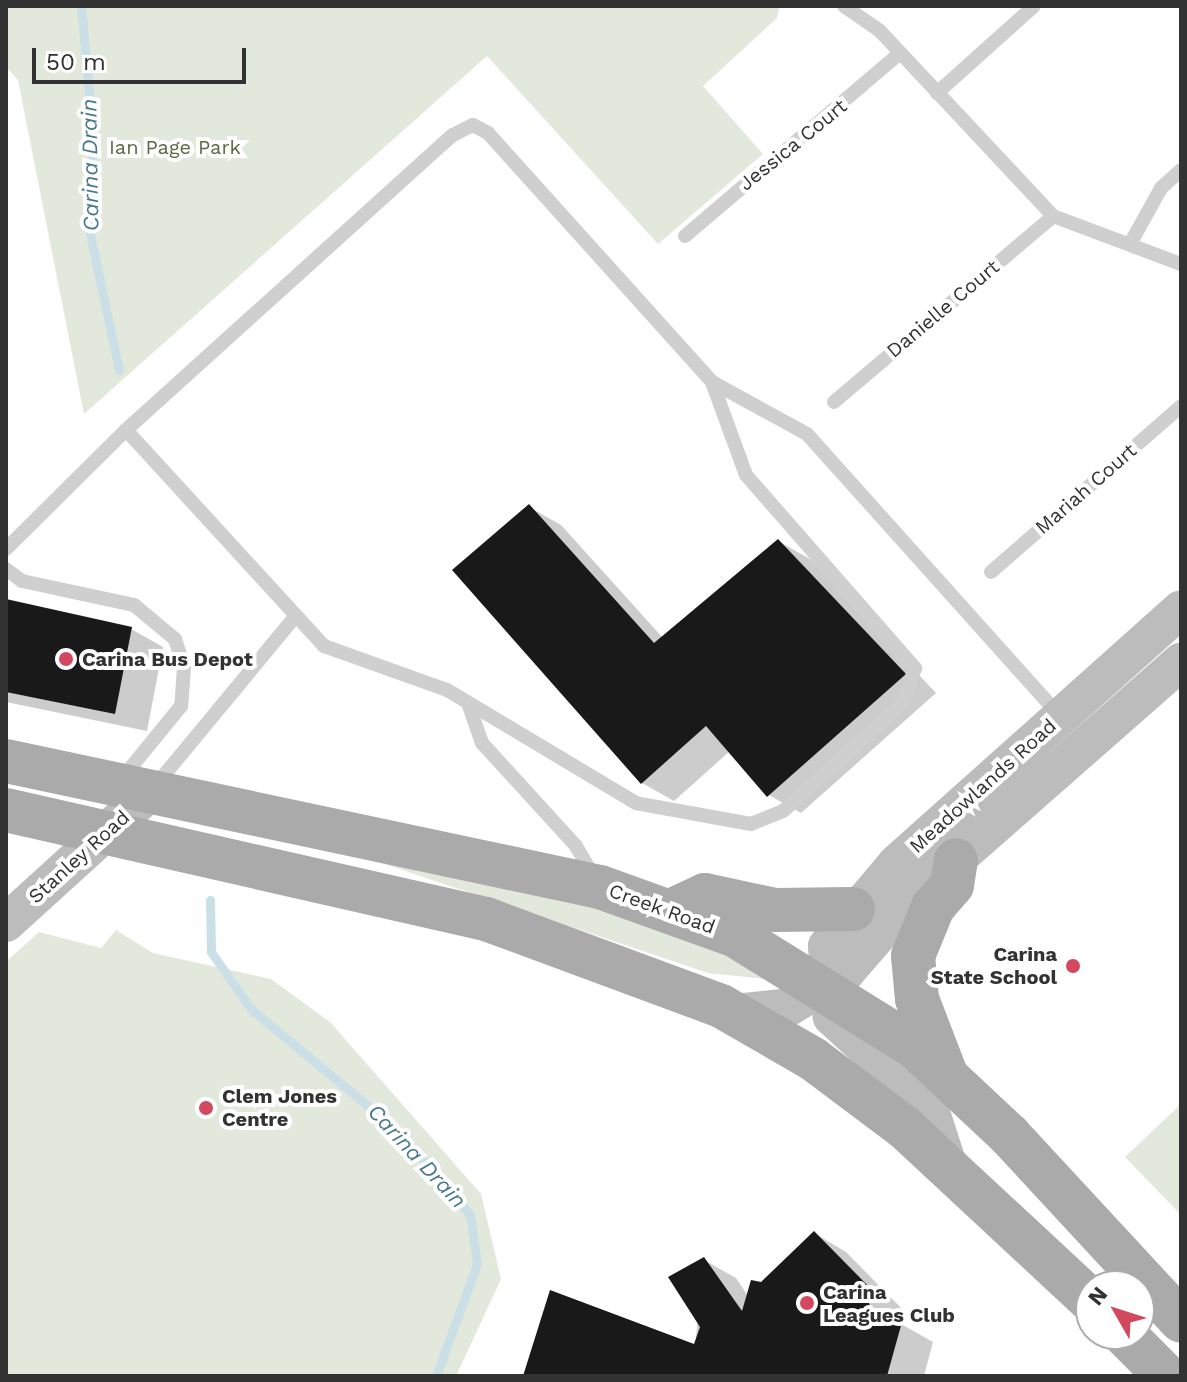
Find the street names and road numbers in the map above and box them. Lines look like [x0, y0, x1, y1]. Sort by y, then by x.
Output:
street label: Jessica Court [734, 94, 852, 196]
street label: Danielle Court [882, 255, 1004, 363]
street label: Mariah Court [1030, 439, 1142, 539]
street label: Meadowlands Road [905, 714, 1061, 858]
street label: Stanley Road [23, 805, 135, 909]
street label: Creek Road [605, 879, 719, 939]

